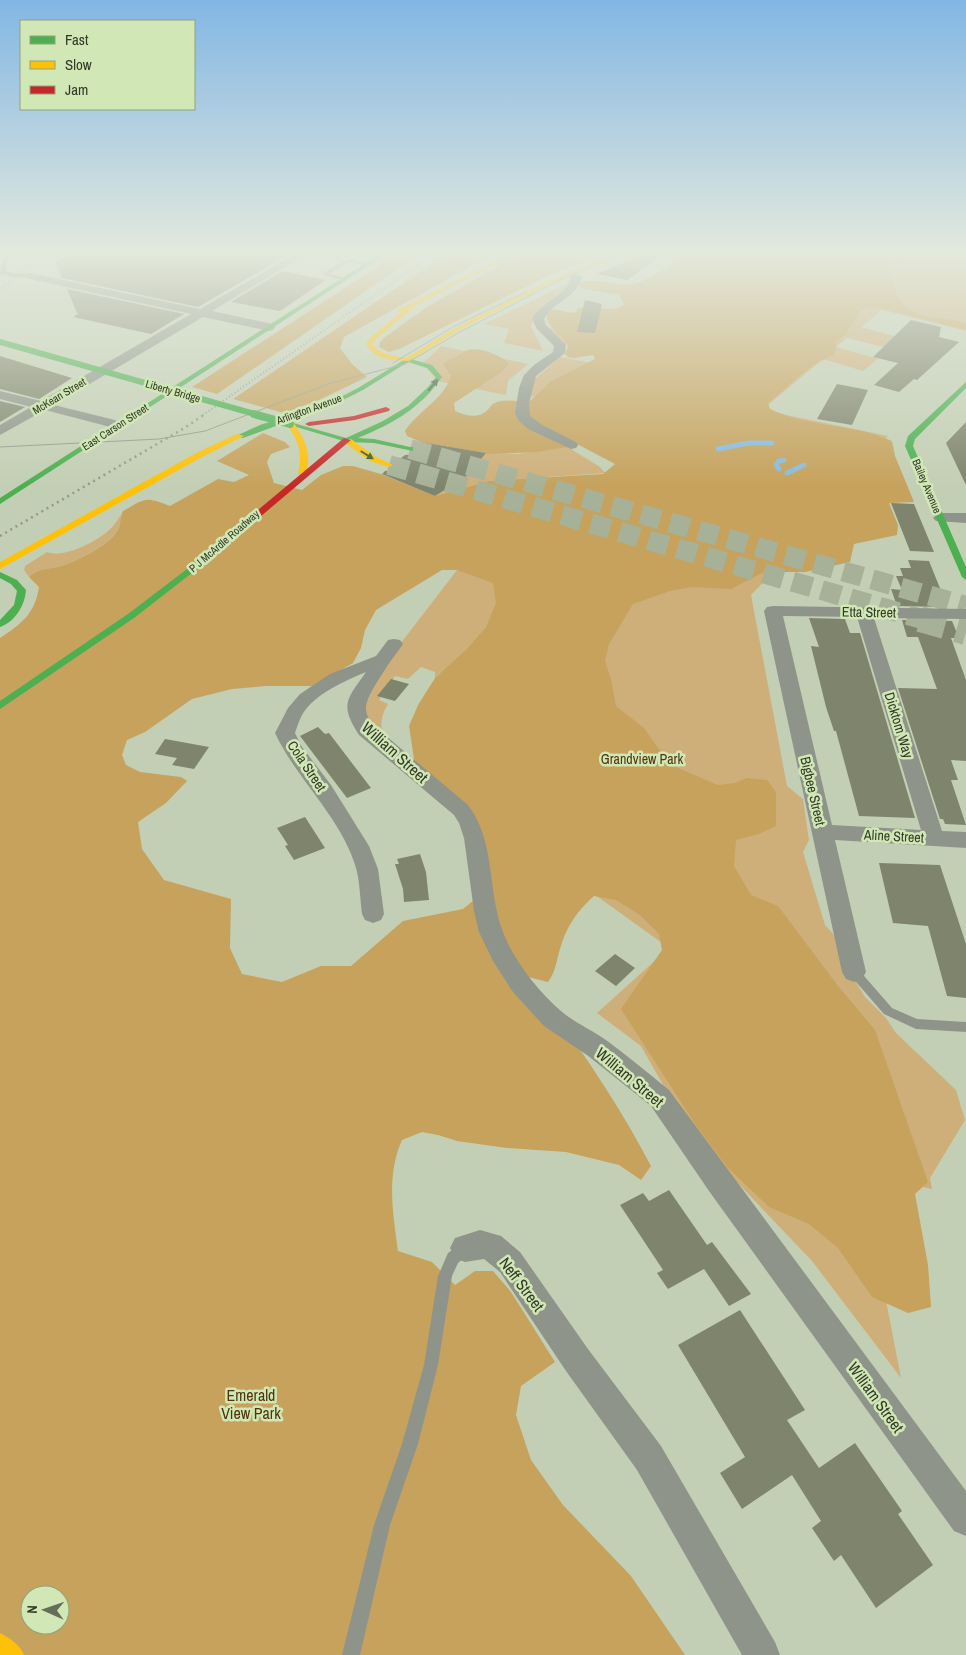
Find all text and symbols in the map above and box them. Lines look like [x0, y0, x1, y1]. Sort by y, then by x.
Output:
legend [20, 20, 195, 110]
text: Fast [65, 29, 89, 50]
text: Slow [65, 54, 92, 75]
text: Jam [65, 79, 88, 100]
street label: McKean Street [30, 374, 89, 417]
street label: Liberty Bridge [144, 376, 202, 406]
one-way arrow [428, 379, 439, 392]
street label: Arlington Avenue [273, 391, 344, 428]
street label: East Carson Street [79, 400, 151, 454]
one-way arrow [360, 450, 373, 460]
street label: Bailey Avenue [909, 457, 945, 515]
street label: P J McArdle Roadway [186, 506, 262, 575]
street label: Etta Street [842, 603, 896, 621]
street label: Dicktom Way [880, 690, 918, 760]
street label: William Street [357, 716, 433, 788]
street label: Cola Street [283, 737, 331, 795]
park label: Grandview Park [601, 750, 683, 768]
street label: Bigbee Street [796, 755, 830, 827]
street label: Aline Street [863, 825, 924, 847]
street label: William Street [591, 1042, 669, 1112]
street label: Neff Street [494, 1252, 550, 1316]
street label: William Street [843, 1357, 909, 1437]
park label: Emerald View Park [221, 1384, 281, 1424]
north arrow [20, 1585, 70, 1635]
text: N [23, 1605, 41, 1614]

